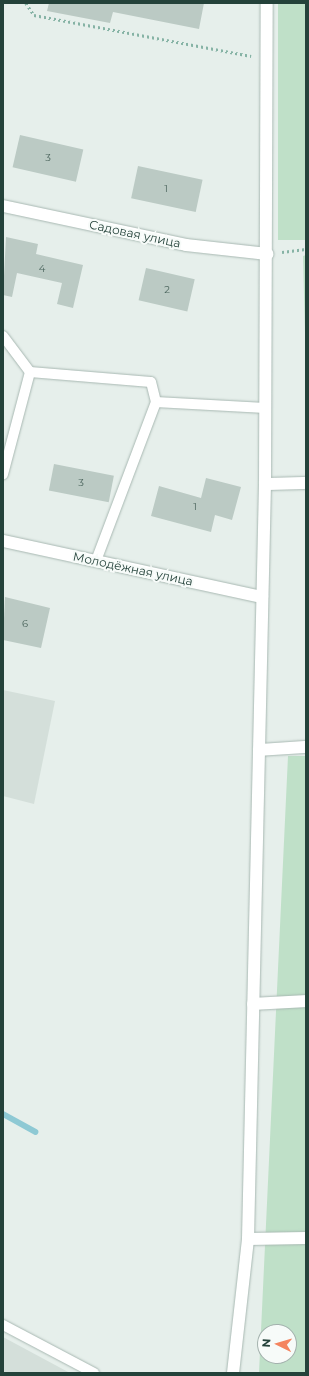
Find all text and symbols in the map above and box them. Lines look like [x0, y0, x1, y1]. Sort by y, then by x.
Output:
house number: 3 [45, 152, 51, 164]
house number: 1 [164, 183, 168, 195]
street label: Садовая улица [88, 217, 182, 251]
house number: 4 [39, 263, 45, 275]
house number: 2 [164, 284, 170, 296]
house number: 3 [78, 477, 84, 489]
house number: 1 [193, 501, 197, 513]
street label: Молодёжная улица [72, 549, 194, 589]
house number: 6 [22, 618, 28, 630]
north arrow [257, 1324, 297, 1364]
text: N [259, 1338, 273, 1348]

